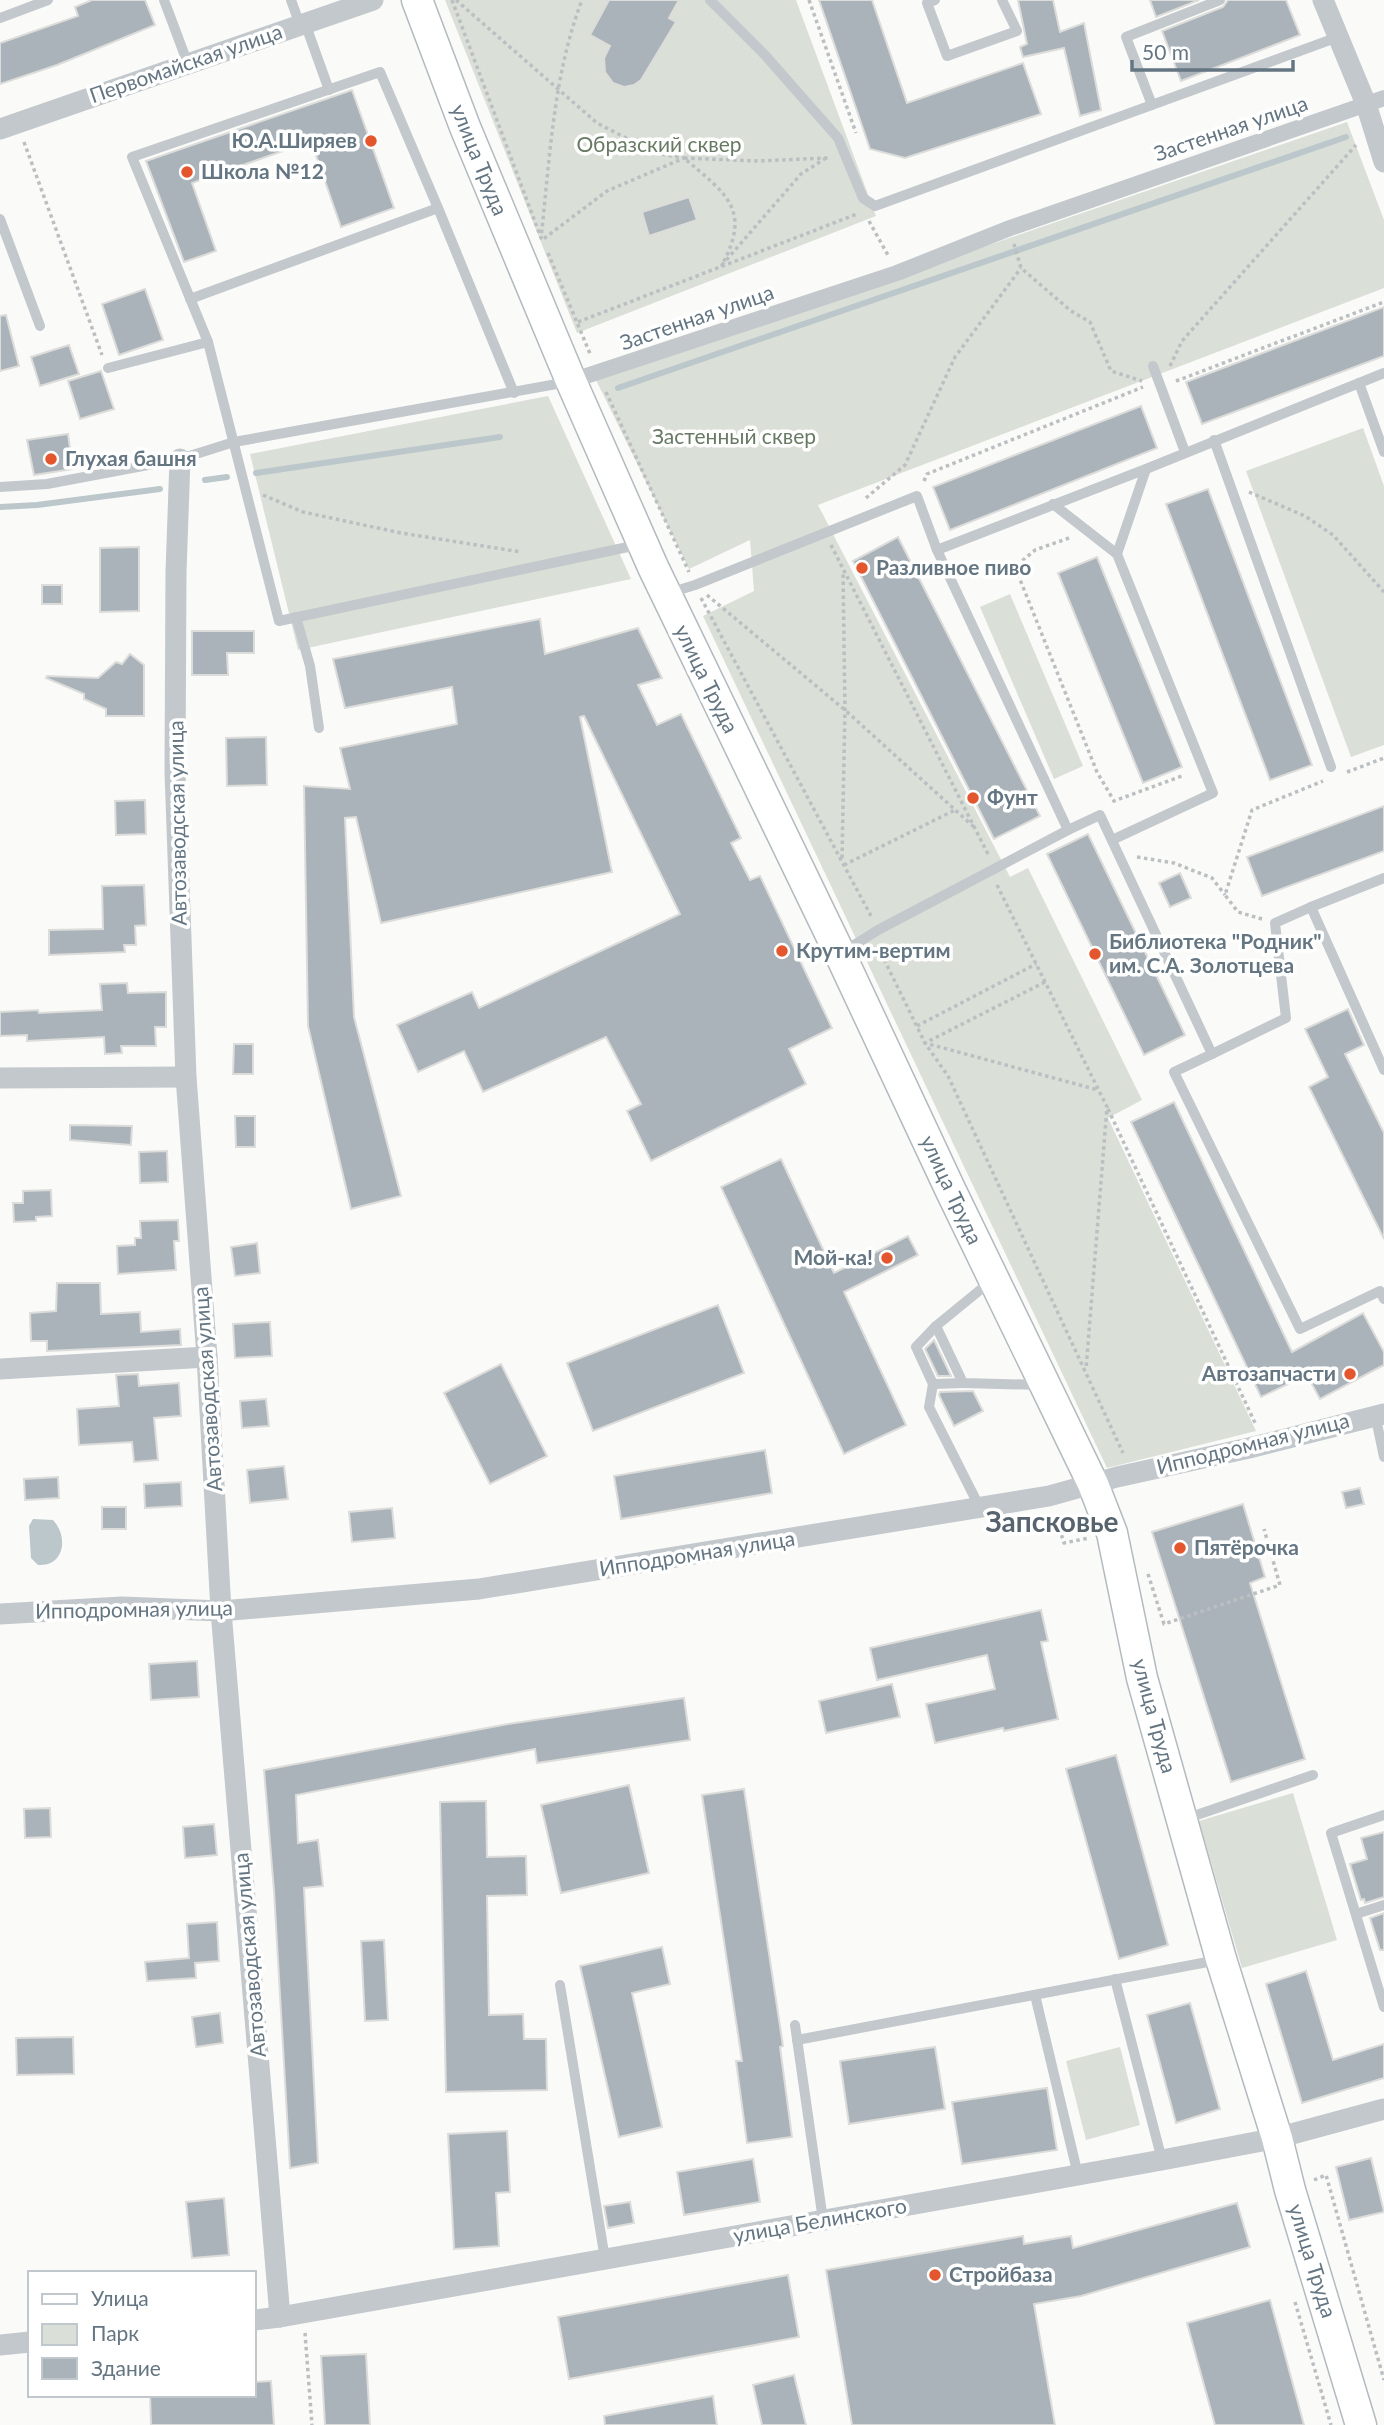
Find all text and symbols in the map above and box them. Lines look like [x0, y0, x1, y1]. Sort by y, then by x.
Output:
street label: Первомайская улица [86, 18, 285, 107]
scale bar [1132, 28, 1293, 72]
text: 50 m [1142, 39, 1189, 64]
street label: Застенная улица [1150, 90, 1311, 166]
street label: улица Труда [447, 100, 514, 219]
place label: Ю.А.Ширяев [231, 127, 357, 152]
park label: Образский сквер [576, 131, 742, 156]
marker: Ю.А.Ширяев [363, 133, 379, 149]
place label: Школа №12 [201, 158, 324, 183]
marker: Школа №12 [179, 164, 195, 180]
street label: Застенная улица [616, 279, 777, 355]
park label: Застенный сквер [652, 423, 816, 448]
place label: Глухая башня [65, 445, 197, 470]
marker: Глухая башня [43, 451, 59, 467]
place label: Разливное пиво [876, 554, 1031, 579]
marker: Разливное пиво [854, 560, 870, 576]
street label: улица Труда [670, 620, 744, 737]
street label: Автозаводская улица [162, 720, 191, 926]
place label: Фунт [987, 784, 1038, 809]
marker: Фунт [965, 790, 981, 806]
place label: Библиотека "Родник" им. С.А. Золотцева [1109, 928, 1322, 977]
place label: Крутим-вертим [796, 937, 951, 962]
marker: Крутим-вертим [774, 943, 790, 959]
marker: Библиотека "Родник" им. С.А. Золотцева [1087, 946, 1103, 962]
street label: улица Труда [916, 1131, 989, 1248]
place label: Мой-ка! [793, 1244, 873, 1269]
marker: Мой-ка! [879, 1250, 895, 1266]
street label: Автозаводская улица [187, 1286, 226, 1492]
place label: Автозапчасти [1201, 1360, 1336, 1385]
marker: Автозапчасти [1342, 1366, 1358, 1382]
street label: Ипподромная улица [1154, 1406, 1352, 1479]
district label: Запсковье [985, 1504, 1119, 1538]
street label: Ипподромная улица [597, 1525, 796, 1580]
place label: Пятёрочка [1194, 1534, 1299, 1559]
marker: Пятёрочка [1172, 1540, 1188, 1556]
street label: Ипподромная улица [35, 1594, 233, 1623]
street label: улица Труда [1128, 1656, 1183, 1776]
street label: Автозаводская улица [227, 1852, 270, 2058]
street label: улица Белинского [731, 2192, 908, 2247]
street label: улица Труда [1284, 2201, 1343, 2320]
place label: Стройбаза [949, 2261, 1053, 2286]
marker: Стройбаза [927, 2267, 943, 2283]
legend [28, 2271, 256, 2397]
text: Улица [91, 2285, 149, 2310]
text: Парк [91, 2320, 139, 2345]
text: Здание [91, 2355, 161, 2380]

